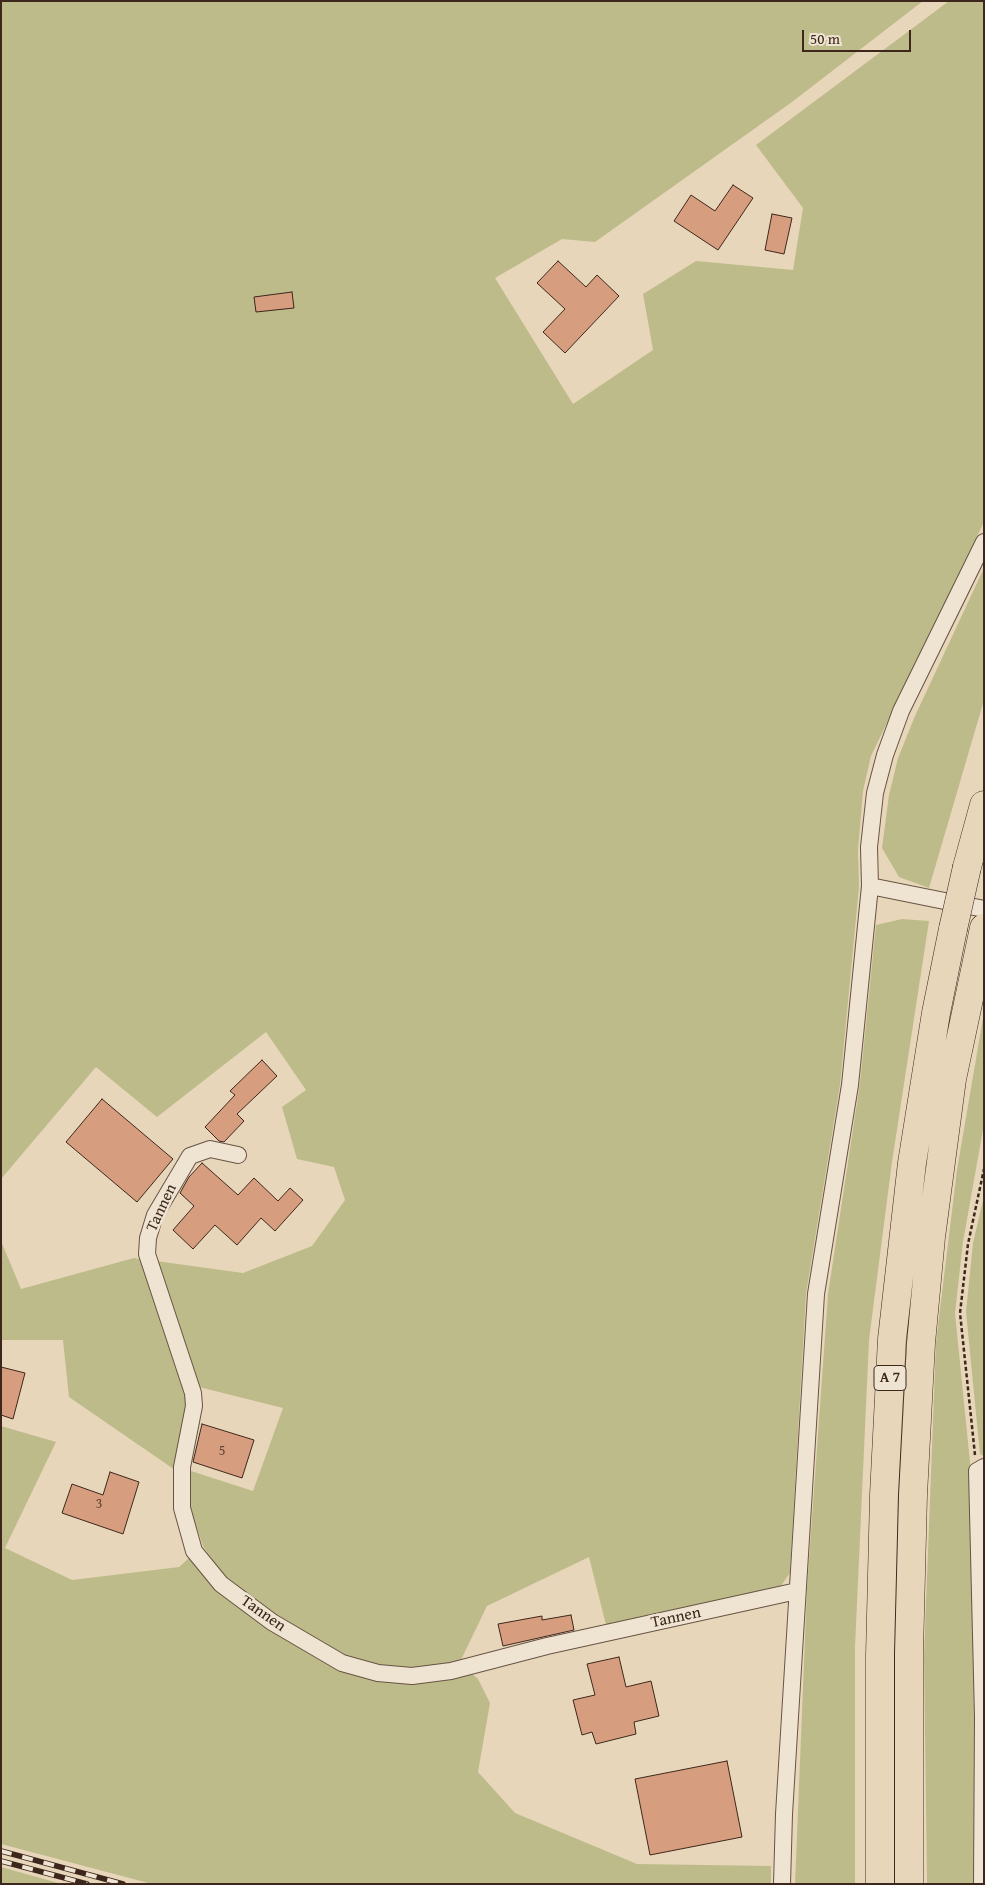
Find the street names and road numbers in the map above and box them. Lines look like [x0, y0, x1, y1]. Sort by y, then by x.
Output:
street label: Tannen [143, 1181, 181, 1235]
road number: A 7 [874, 1366, 906, 1390]
street label: Tannen [237, 1592, 289, 1636]
street label: Tannen [649, 1603, 703, 1633]

